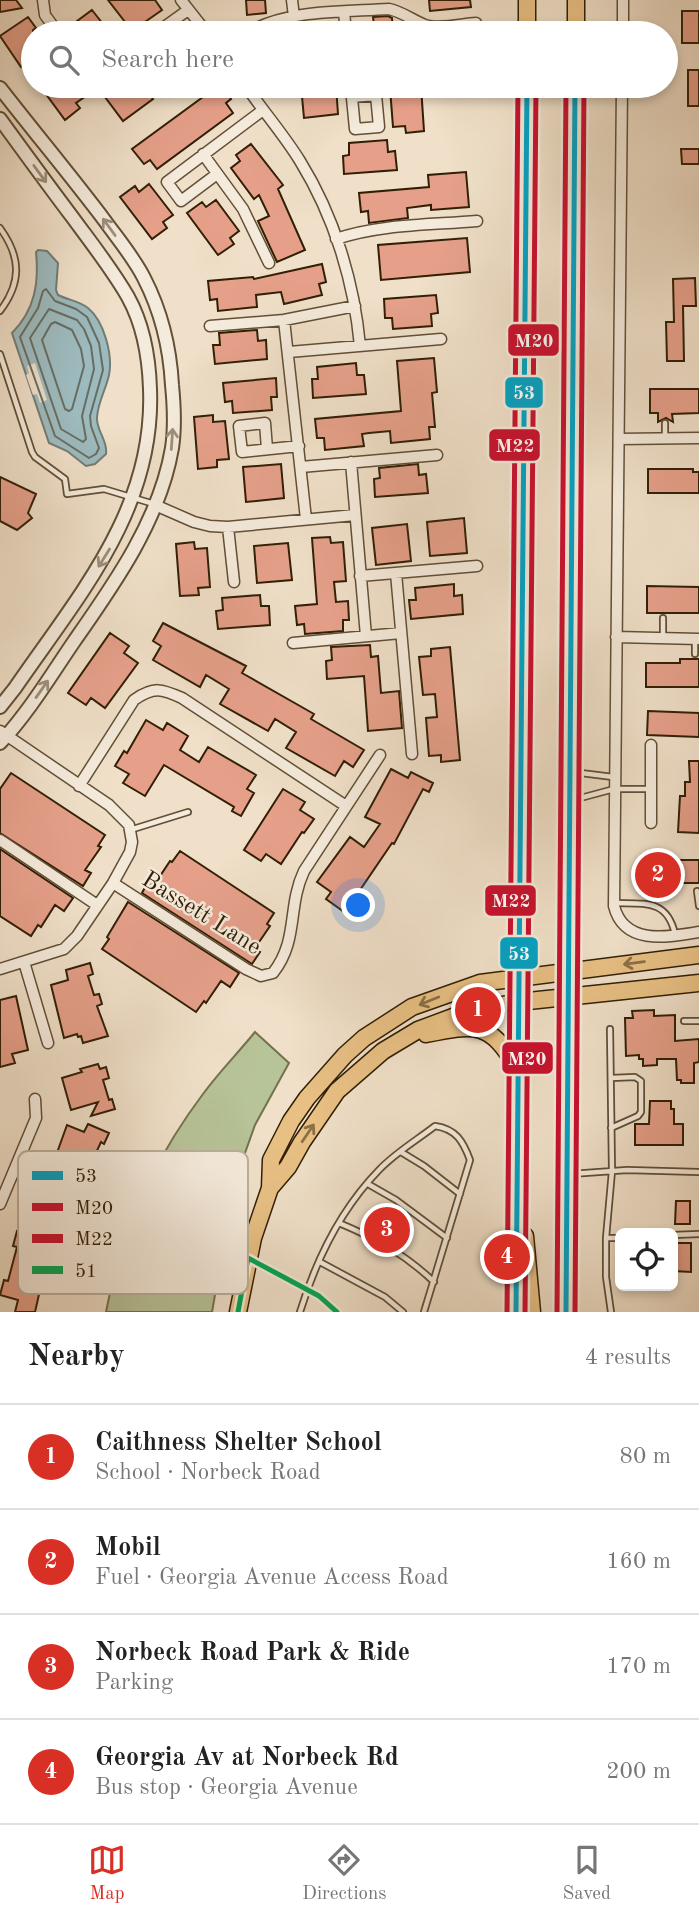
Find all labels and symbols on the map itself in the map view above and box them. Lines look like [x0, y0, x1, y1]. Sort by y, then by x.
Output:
one-way arrow [33, 164, 48, 183]
one-way arrow [102, 218, 116, 237]
line badge: M20 [507, 323, 560, 357]
text: M20 [515, 333, 553, 352]
line badge: 53 [504, 376, 544, 409]
text: 53 [513, 385, 535, 404]
one-way arrow [166, 428, 179, 451]
line badge: M22 [488, 428, 541, 462]
text: M22 [496, 438, 534, 457]
one-way arrow [96, 548, 110, 568]
one-way arrow [35, 680, 49, 699]
pin: 2 [635, 849, 681, 901]
street label: Bassett Lane [137, 868, 265, 960]
line badge: M22 [484, 884, 537, 917]
your location [341, 888, 375, 922]
text: M22 [492, 893, 530, 912]
line badge: 53 [499, 936, 539, 970]
text: 53 [508, 946, 530, 965]
one-way arrow [623, 957, 645, 970]
pin: 1 [455, 984, 501, 1036]
one-way arrow [418, 995, 440, 1008]
line badge: M20 [501, 1041, 554, 1075]
text: M20 [508, 1051, 546, 1070]
one-way arrow [302, 1123, 316, 1143]
legend [18, 1151, 248, 1294]
text: 53 [75, 1168, 97, 1187]
text: M20 [75, 1200, 113, 1219]
pin: 3 [364, 1204, 410, 1256]
text: M22 [75, 1231, 113, 1250]
pin: 4 [484, 1231, 530, 1283]
text: 51 [75, 1263, 97, 1282]

